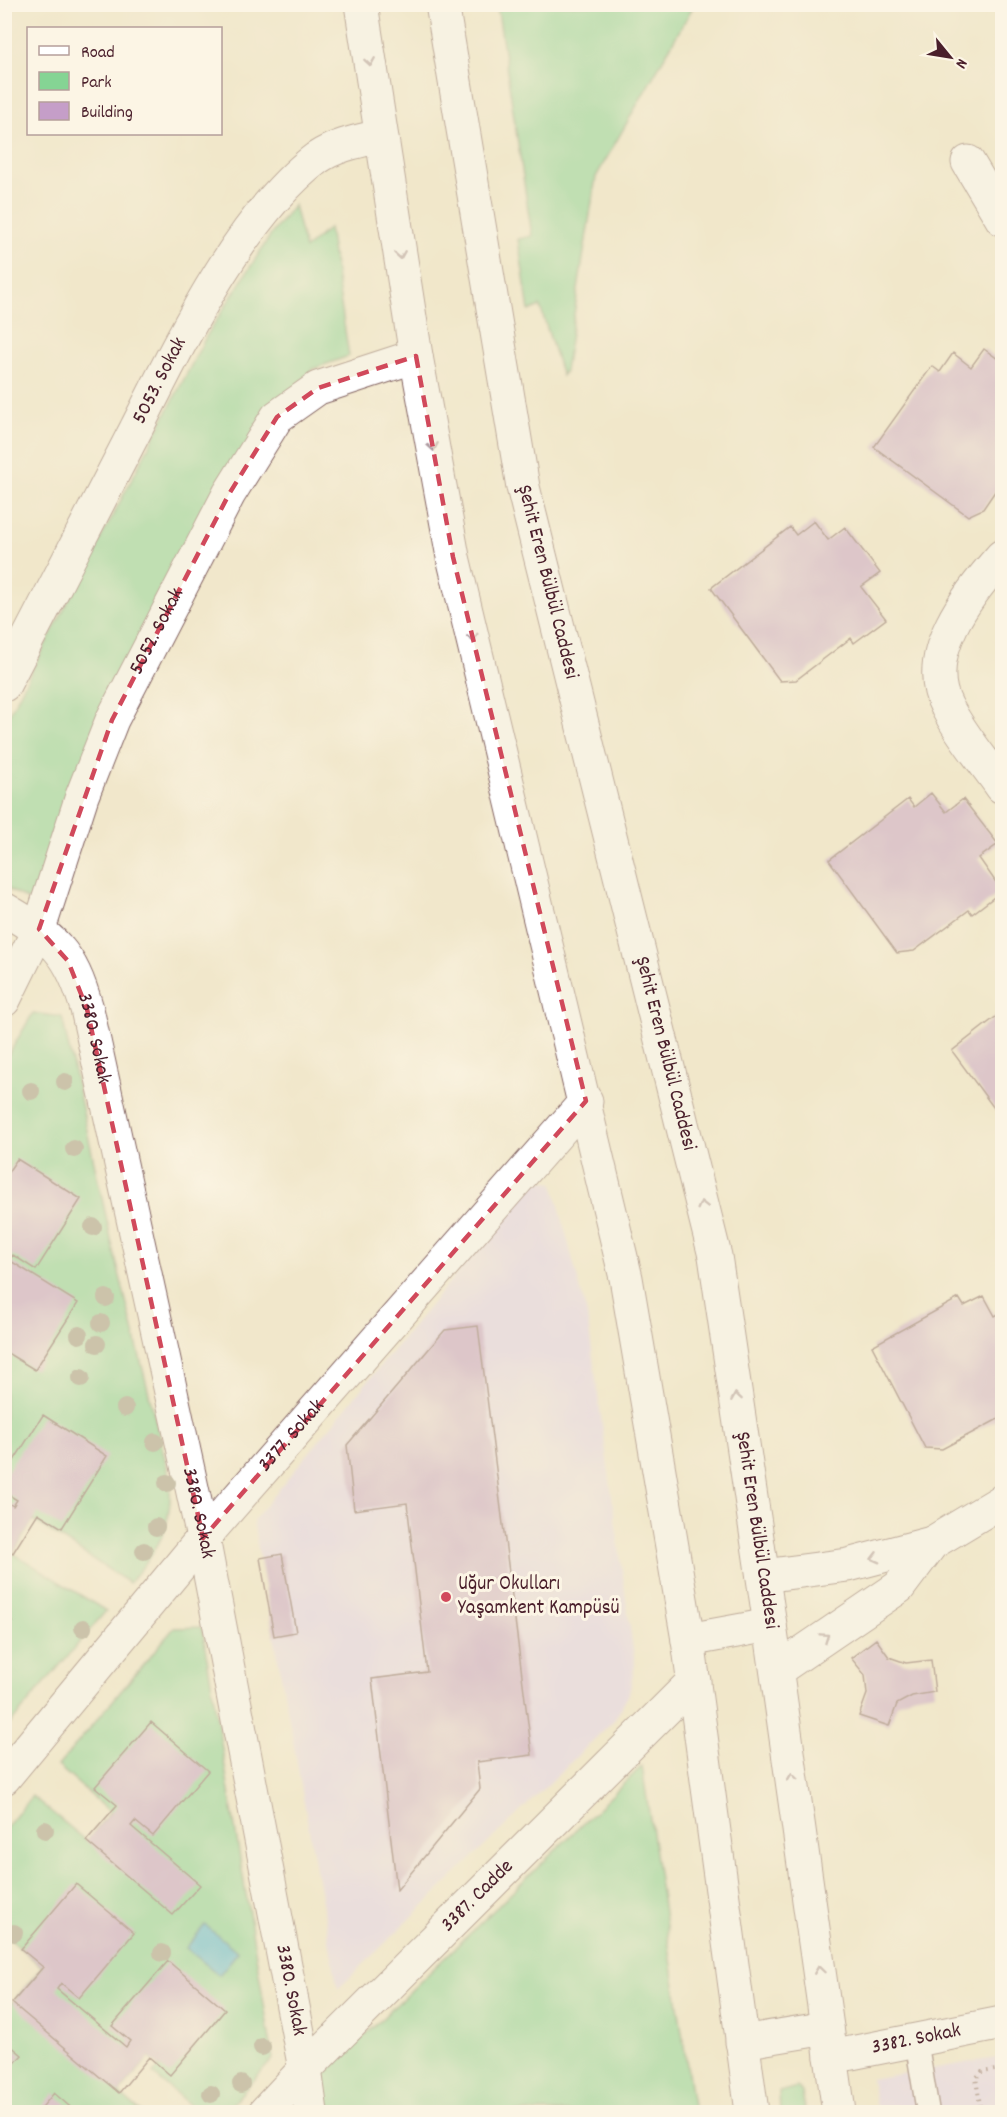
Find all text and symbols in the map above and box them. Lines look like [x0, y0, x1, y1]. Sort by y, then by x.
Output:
legend [27, 27, 222, 135]
north arrow [920, 27, 980, 87]
text: Road [81, 41, 115, 66]
text: N [949, 54, 973, 73]
one-way arrow [363, 58, 375, 67]
text: Park [81, 71, 112, 96]
text: Building [81, 101, 133, 126]
one-way arrow [394, 250, 406, 260]
street label: 5053. Sokak [126, 332, 195, 430]
one-way arrow [426, 442, 439, 452]
street label: Şehit Eren Bülbül Caddesi [508, 482, 585, 683]
street label: 5052. Sokak [123, 583, 193, 680]
one-way arrow [465, 633, 478, 643]
street label: Şehit Eren Bülbül Caddesi [626, 954, 703, 1154]
street label: 3380. Sokak [68, 989, 118, 1087]
one-way arrow [697, 1201, 709, 1211]
street label: 3377. Sokak [252, 1393, 333, 1480]
one-way arrow [730, 1393, 743, 1403]
street label: Şehit Eren Bülbül Caddesi [726, 1430, 785, 1631]
street label: 3380. Sokak [173, 1465, 222, 1561]
one-way arrow [871, 1551, 881, 1563]
place label: Uğur Okulları Yaşamkent Kampüsü [458, 1570, 620, 1624]
marker: Uğur Okulları Yaşamkent Kampüsü [439, 1590, 453, 1604]
one-way arrow [819, 1633, 829, 1645]
one-way arrow [786, 1773, 798, 1782]
street label: 3387. Cadde [435, 1853, 521, 1940]
street label: 3380. Sokak [266, 1942, 313, 2039]
one-way arrow [813, 1966, 825, 1975]
street label: 3382. Sokak [869, 2017, 964, 2064]

